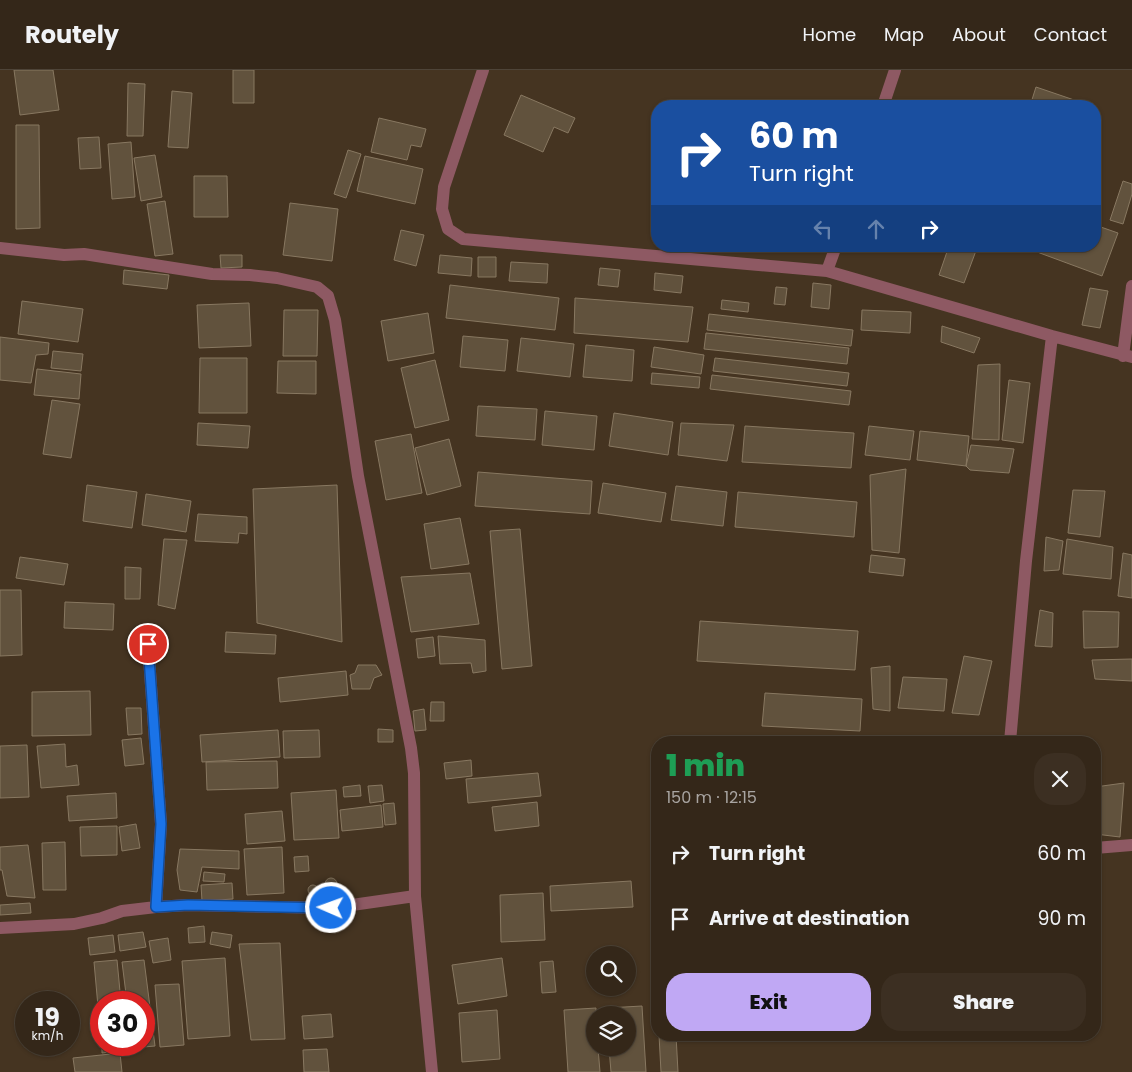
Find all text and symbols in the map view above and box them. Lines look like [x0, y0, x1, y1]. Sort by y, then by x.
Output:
text: Routely [25, 18, 119, 51]
text: Home [802, 22, 856, 47]
text: Map [884, 22, 924, 47]
text: About [952, 22, 1006, 47]
text: Contact [1034, 22, 1107, 47]
text: 60 m [749, 111, 839, 160]
icon: right [666, 120, 731, 185]
text: Turn right [749, 158, 854, 189]
icon: left [809, 215, 837, 243]
icon: ahead [862, 215, 890, 243]
icon: right [915, 215, 943, 243]
pin [127, 623, 169, 665]
icon: arrive [134, 630, 162, 658]
text: 1 min [666, 744, 745, 787]
button: close [1034, 753, 1086, 805]
text: 150 m · 12:15 [666, 786, 757, 809]
icon: right [666, 840, 694, 868]
text: Turn right [709, 840, 805, 867]
text: 60 m [1037, 840, 1086, 867]
position arrow [304, 881, 356, 933]
icon: arrive [666, 905, 694, 933]
text: Arrive at destination [709, 905, 910, 932]
text: 90 m [1037, 905, 1086, 932]
map controls [586, 946, 636, 1056]
button: search [586, 946, 636, 996]
button: Exit [666, 973, 871, 1031]
button: Share [881, 973, 1086, 1031]
speed limit sign: 30 [90, 991, 155, 1056]
text: 19 [35, 1000, 60, 1035]
button: layers [586, 1006, 636, 1056]
text: km/h [32, 1027, 63, 1044]

